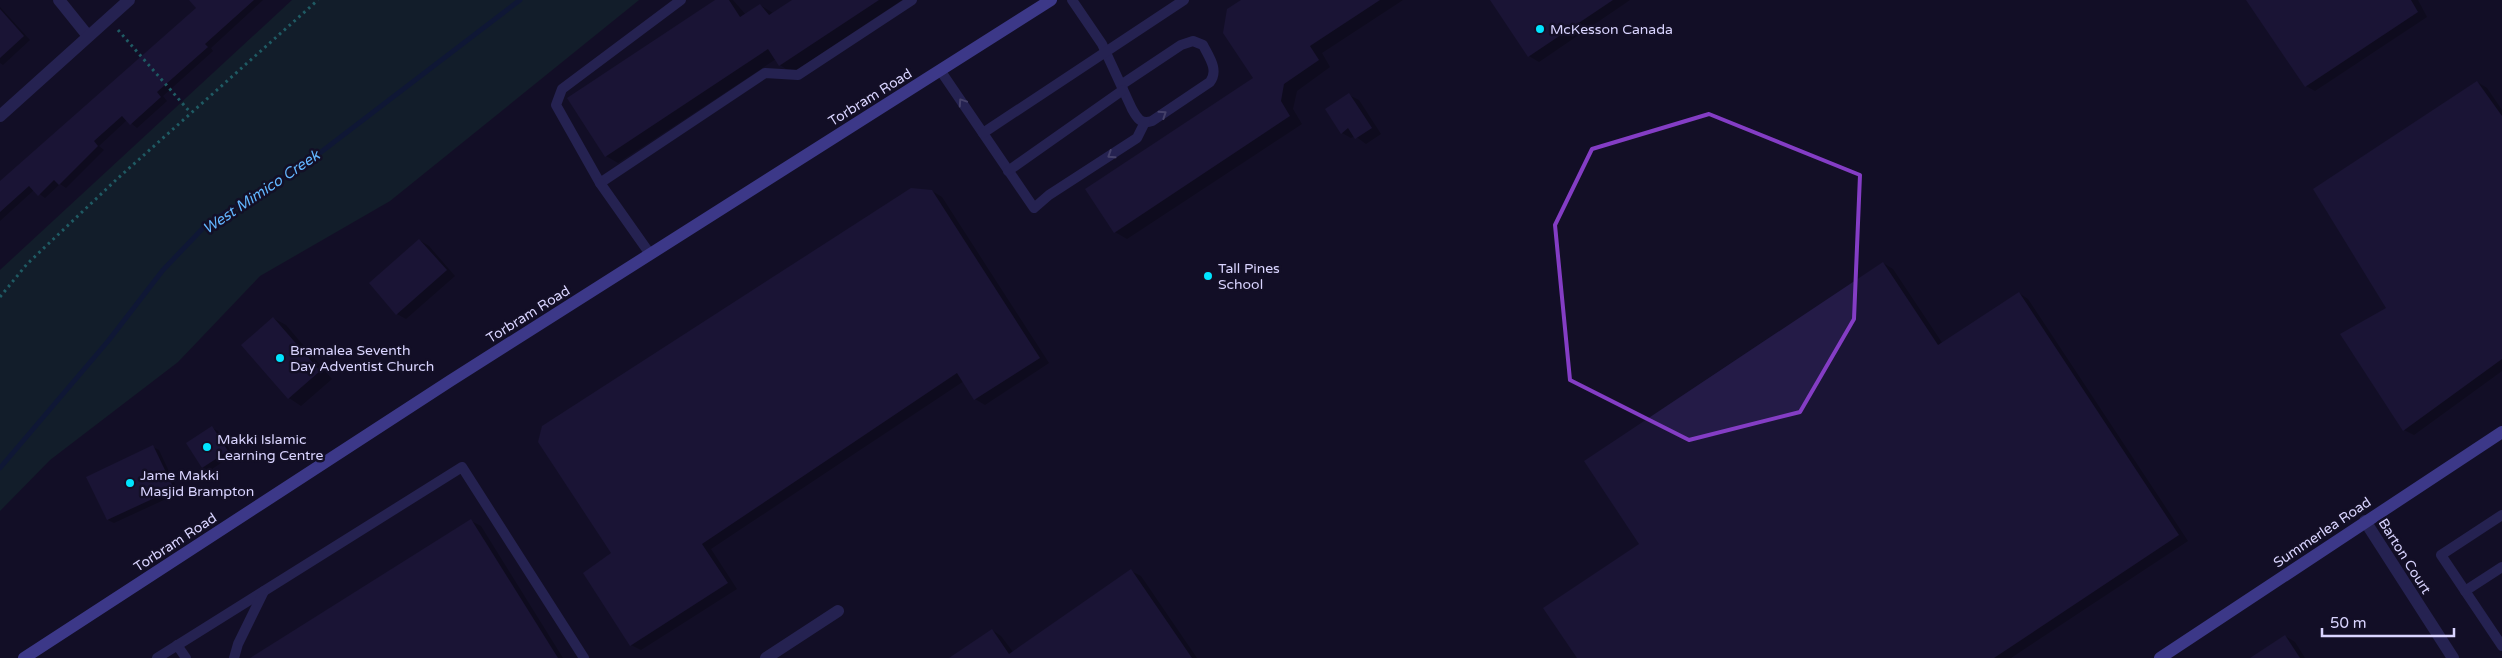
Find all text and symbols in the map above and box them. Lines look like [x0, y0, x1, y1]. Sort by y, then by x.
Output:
place label: McKesson Canada [1550, 21, 1673, 38]
marker: McKesson Canada [1534, 23, 1546, 35]
street label: Torbram Road [825, 65, 915, 130]
one-way arrow [958, 98, 968, 107]
one-way arrow [1157, 111, 1166, 120]
water label: West Mimico Creek [199, 145, 324, 238]
one-way arrow [1107, 149, 1117, 158]
place label: Tall Pines School [1218, 260, 1280, 293]
marker: Tall Pines School [1202, 270, 1214, 282]
street label: Torbram Road [483, 282, 573, 347]
place label: Bramalea Seventh Day Adventist Church [290, 342, 434, 375]
marker: Bramalea Seventh Day Adventist Church [274, 352, 286, 364]
place label: Makki Islamic Learning Centre [217, 431, 324, 464]
marker: Makki Islamic Learning Centre [201, 441, 213, 453]
place label: Jame Makki Masjid Brampton [140, 467, 254, 500]
marker: Jame Makki Masjid Brampton [124, 477, 136, 489]
street label: Summerlea Road [2270, 493, 2374, 571]
street label: Torbram Road [131, 509, 220, 575]
street label: Barton Court [2375, 515, 2435, 598]
scale bar [2322, 606, 2454, 638]
text: 50 m [2330, 614, 2367, 632]

